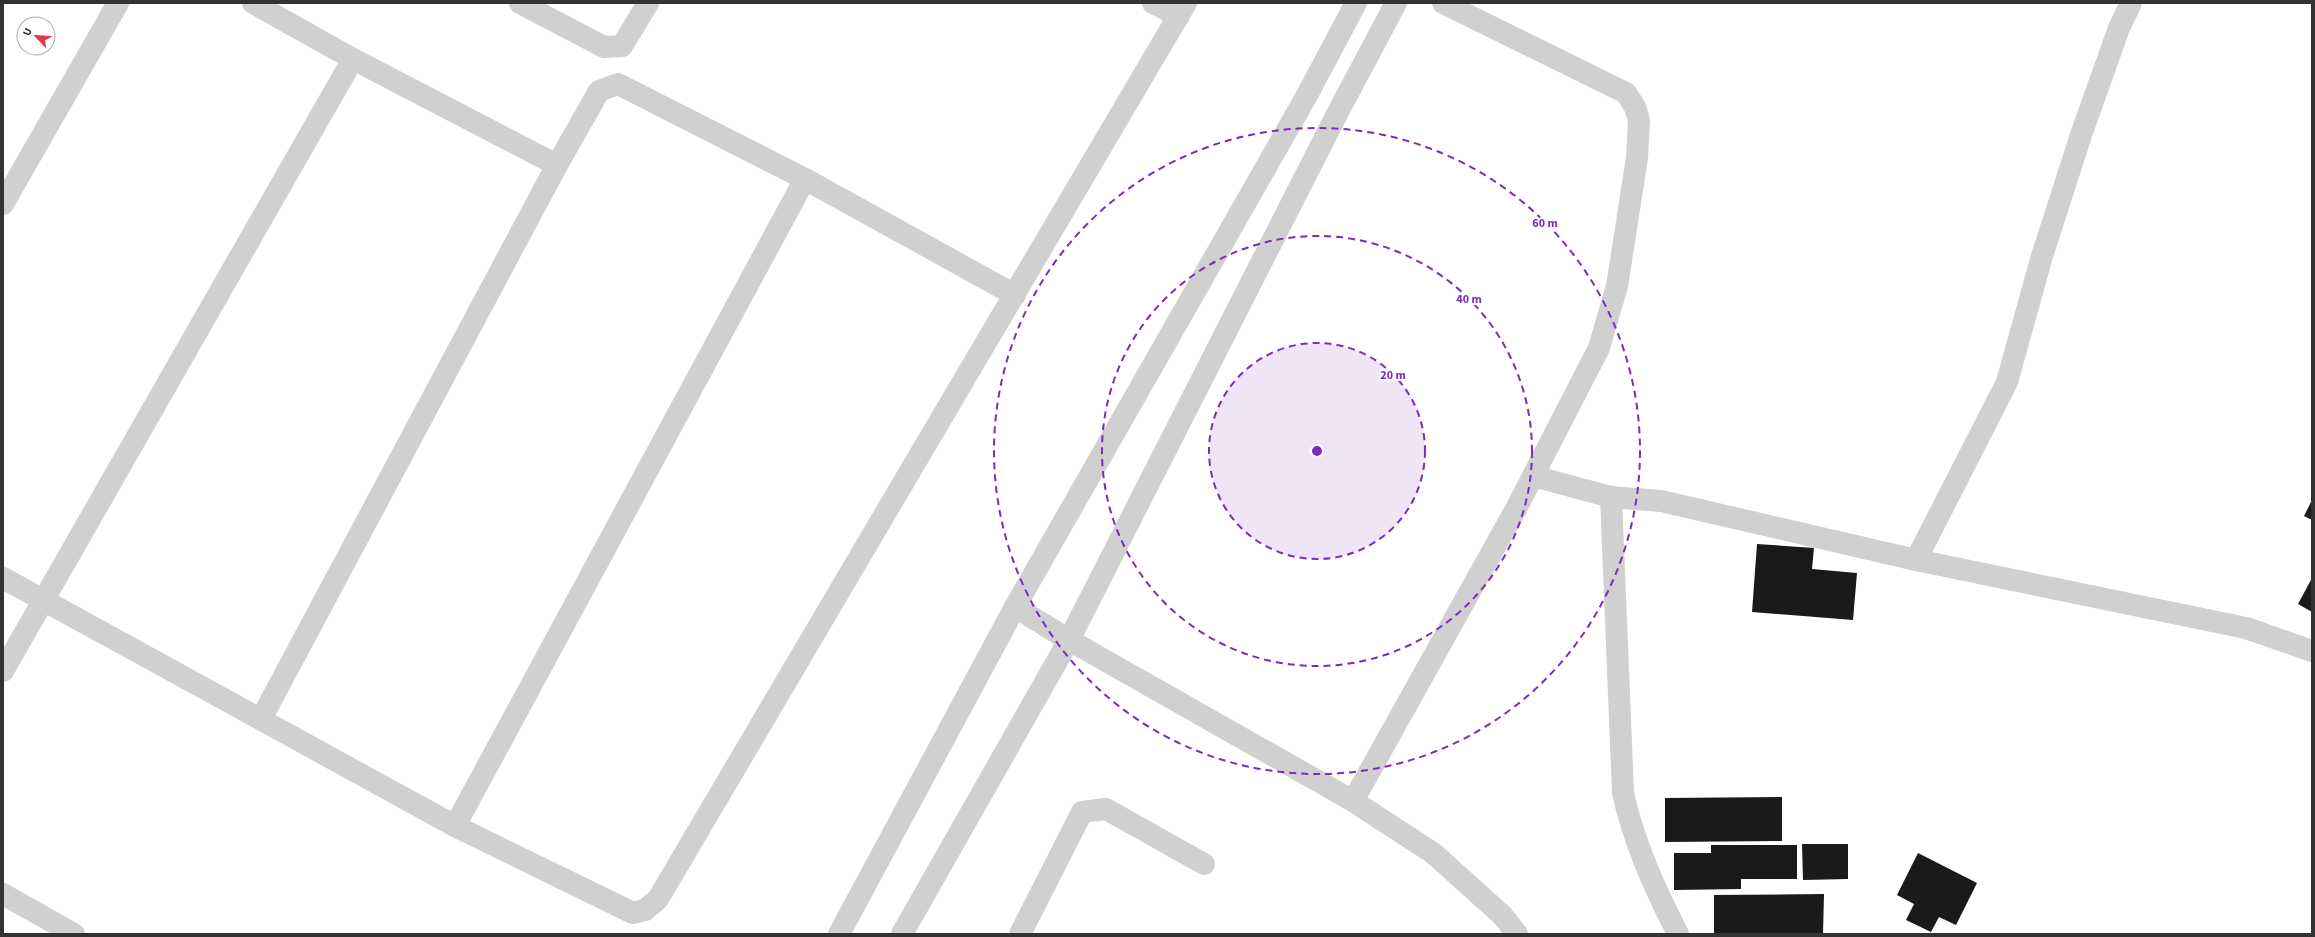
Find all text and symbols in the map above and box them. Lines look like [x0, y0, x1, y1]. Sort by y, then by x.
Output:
north arrow [16, 16, 56, 56]
text: U [19, 25, 36, 38]
text: 60 m [1532, 215, 1558, 232]
text: 40 m [1456, 291, 1482, 308]
text: 20 m [1380, 367, 1406, 384]
centre of rings [1310, 444, 1324, 458]

